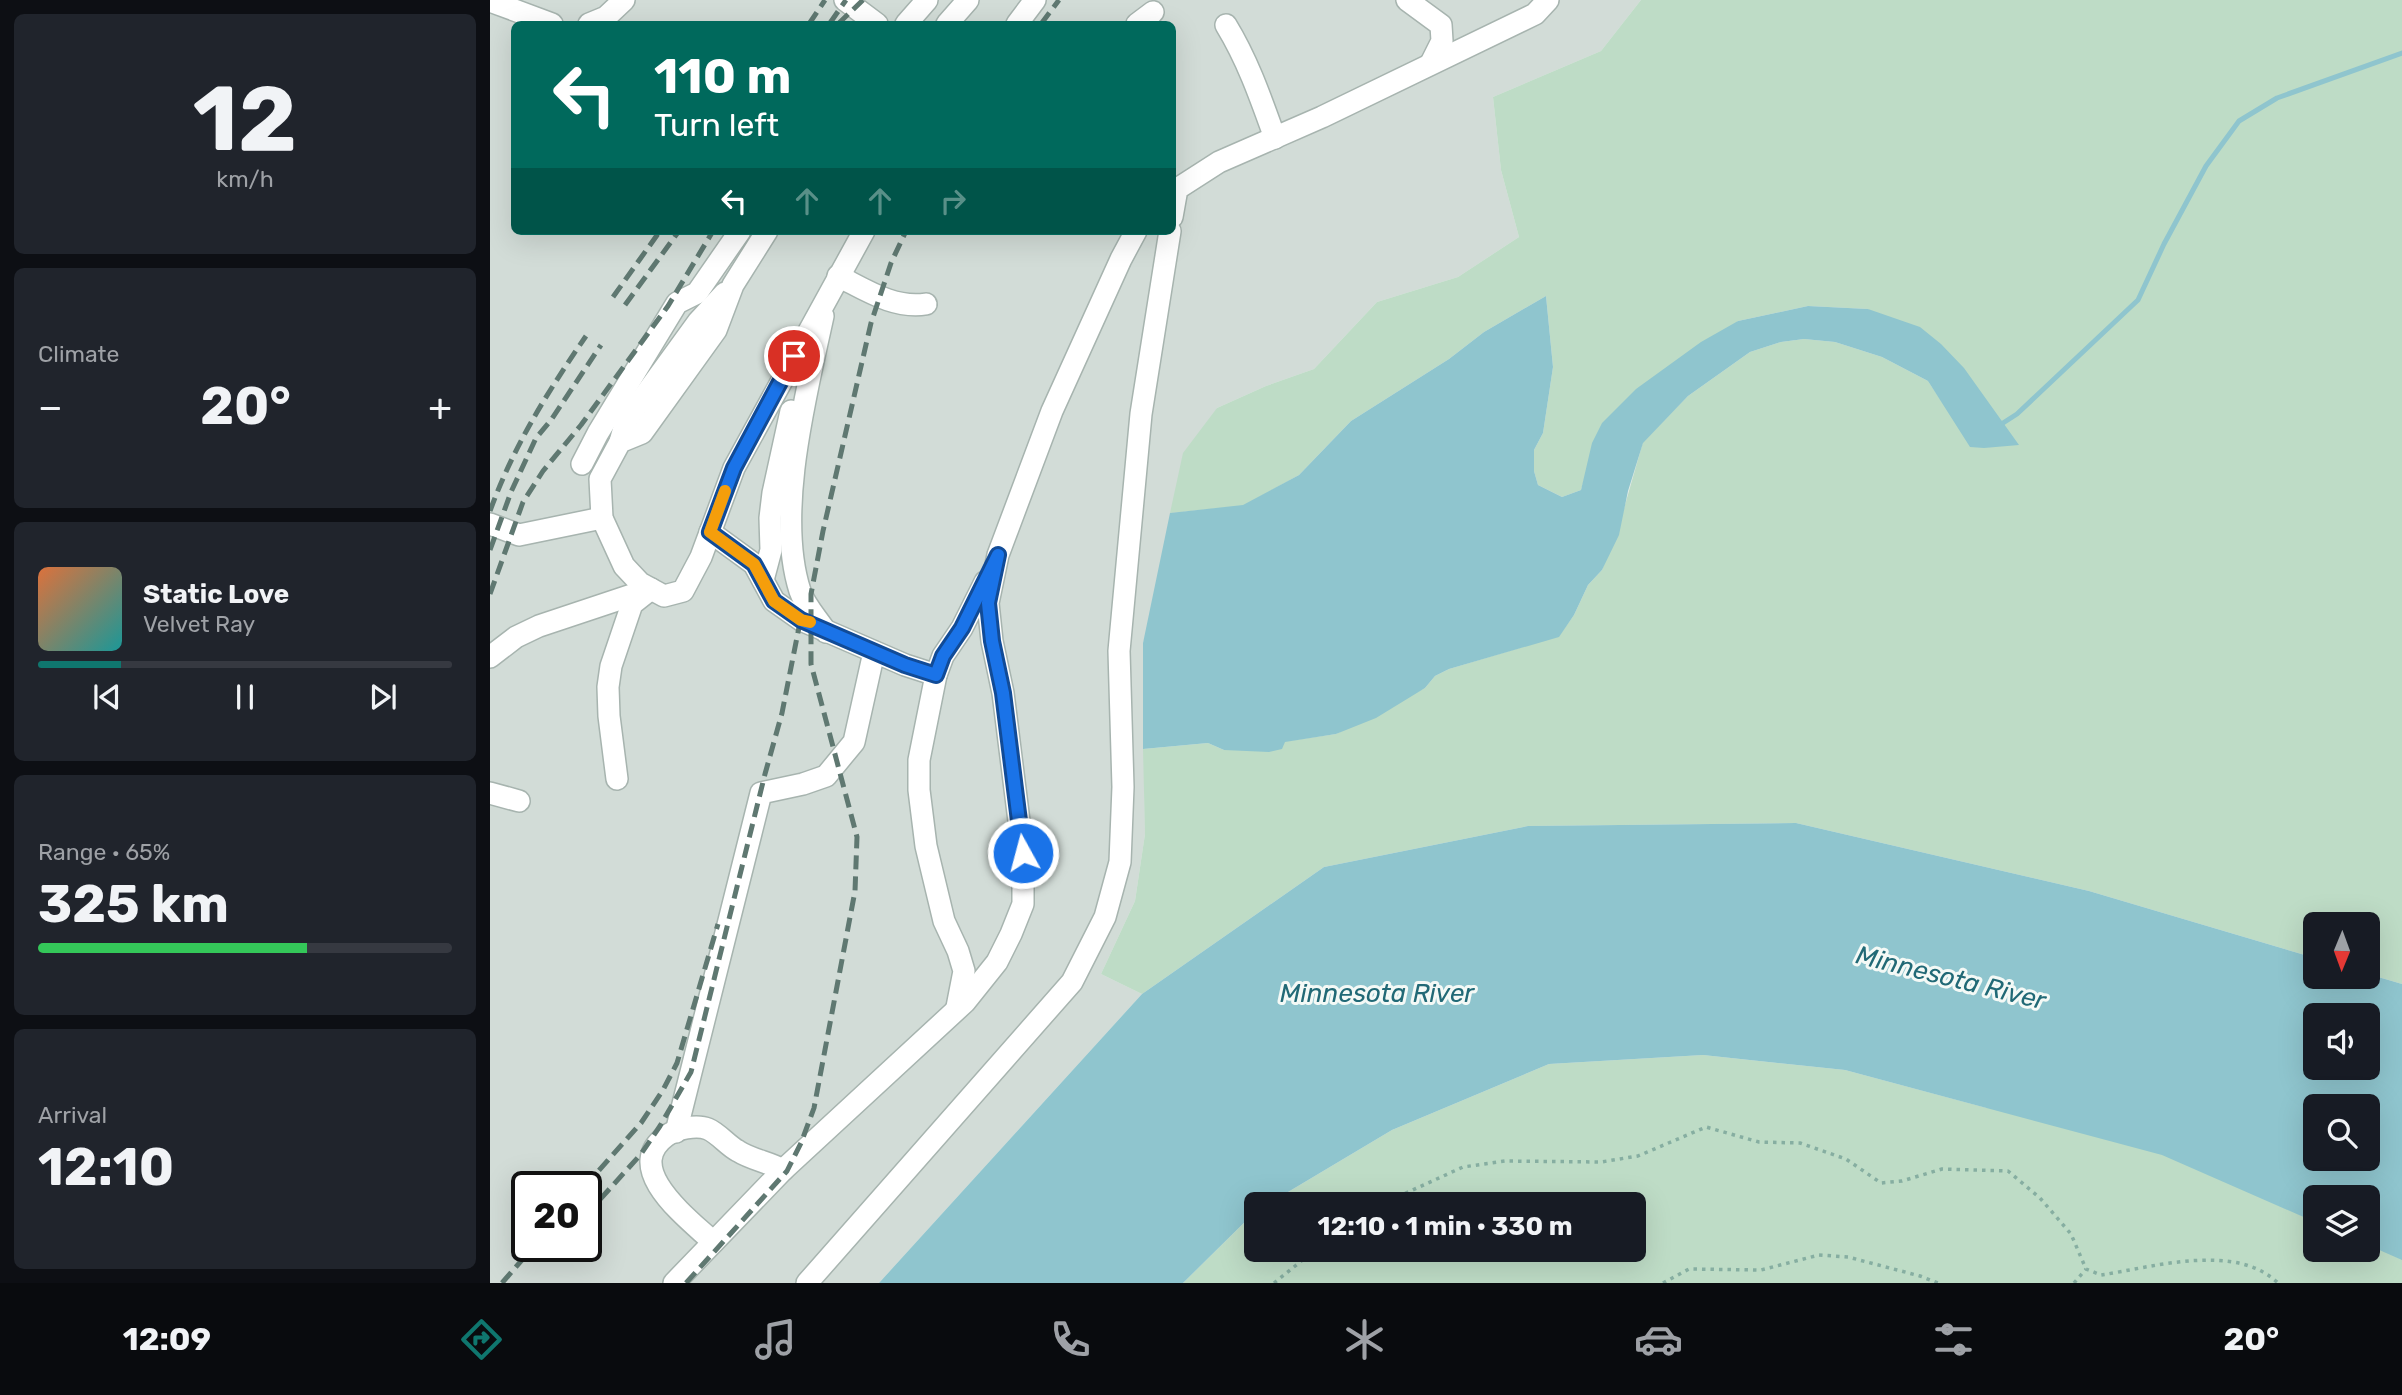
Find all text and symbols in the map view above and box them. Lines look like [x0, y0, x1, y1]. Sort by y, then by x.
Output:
text: 110 m [654, 47, 791, 105]
icon: left [539, 49, 630, 140]
text: 12 [193, 65, 297, 173]
text: Turn left [654, 106, 779, 144]
text: km/h [216, 165, 274, 193]
icon: left [715, 182, 753, 220]
icon: ahead [788, 182, 826, 220]
icon: ahead [861, 182, 899, 220]
icon: right [934, 182, 972, 220]
pin [764, 326, 824, 386]
icon: arrive [775, 337, 813, 375]
text: Climate [38, 340, 119, 368]
text: 20° [200, 375, 291, 437]
text: − [38, 384, 63, 430]
text: + [428, 384, 452, 430]
text: Static Love [143, 579, 289, 610]
text: Velvet Ray [143, 610, 255, 638]
icon: previous [88, 678, 126, 716]
icon: pause [226, 678, 264, 716]
icon: next [364, 678, 402, 716]
position arrow [986, 816, 1060, 890]
text: Range · 65% [38, 838, 170, 866]
text: 325 km [38, 873, 229, 935]
north arrow [2303, 912, 2380, 989]
map controls [2303, 912, 2380, 1262]
water label: Minnesota River [1853, 939, 2050, 1017]
water label: Minnesota River [1280, 978, 1475, 1009]
button: sound [2303, 1003, 2380, 1080]
button: search [2303, 1094, 2380, 1171]
text: Arrival [38, 1101, 107, 1129]
text: 12:10 [38, 1136, 174, 1198]
speed limit sign: 20 [511, 1171, 602, 1262]
button: layers [2303, 1185, 2380, 1262]
text: 12:10 · 1 min · 330 m [1317, 1211, 1573, 1242]
icon: directions [457, 1315, 506, 1364]
icon: music [751, 1315, 800, 1364]
icon: phone [1046, 1315, 1095, 1364]
icon: climate [1340, 1315, 1389, 1364]
icon: car [1634, 1315, 1683, 1364]
icon: filters [1929, 1315, 1978, 1364]
text: 12:09 [123, 1320, 211, 1358]
text: 20° [2223, 1320, 2279, 1358]

